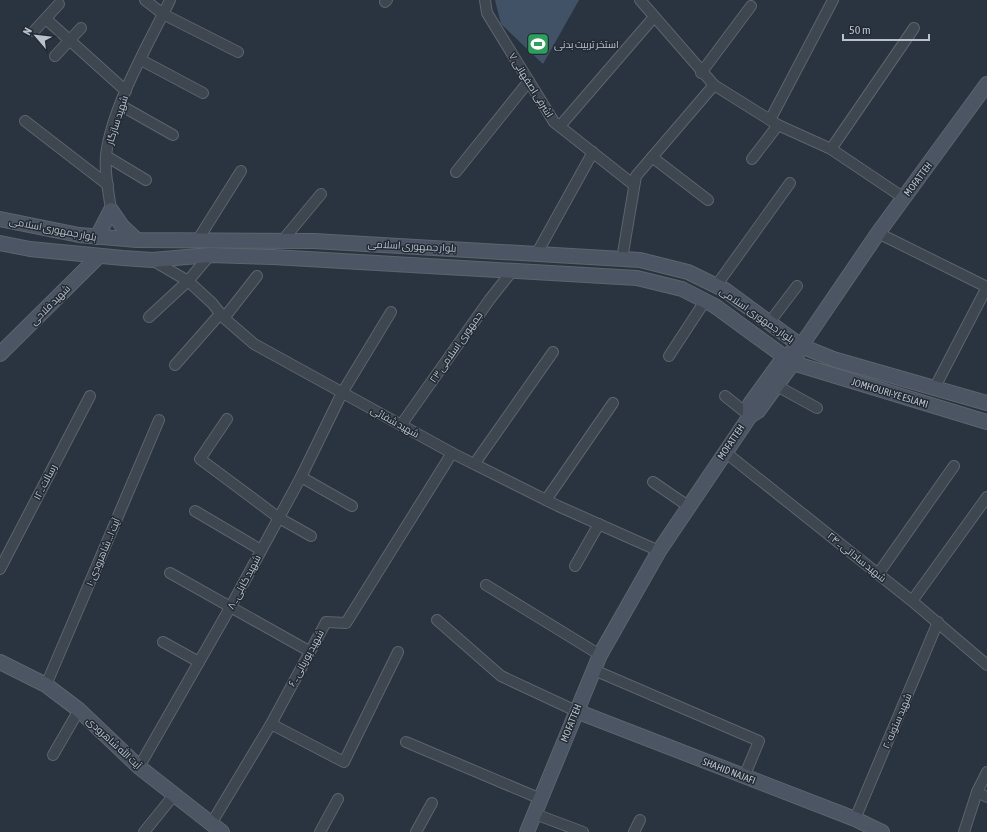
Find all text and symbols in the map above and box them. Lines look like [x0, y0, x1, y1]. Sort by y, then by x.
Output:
north arrow [16, 16, 56, 56]
scale bar [843, 16, 929, 42]
text: 50 m [849, 23, 871, 37]
text: N [20, 26, 34, 37]
sports icon: استخر تربیت بدنی [525, 31, 551, 57]
place label: استخر تربیت بدنی [554, 39, 619, 51]
street label: اشرفی اصفهانی ۷ [506, 51, 555, 120]
street label: شهید سازگار [104, 94, 131, 147]
street label: MOFATTEH [902, 160, 934, 198]
street label: بلوار جمهوری اسلامی [8, 215, 98, 244]
street label: بلوار جمهوری اسلامی [367, 238, 457, 255]
street label: شهید فلاحی [28, 283, 73, 328]
street label: بلوار جمهوری اسلامی [717, 285, 797, 346]
street label: جمهوری اسلامی ۲۳ [427, 309, 485, 385]
street label: JOMHOURI-YE ESLAMI [850, 376, 930, 410]
street label: شهید شفائی [368, 404, 421, 441]
street label: MOFATTEH [715, 422, 747, 462]
street label: رسالت ـ ۱۲ [31, 462, 59, 502]
street label: آیت ا... شاهرودی ۱۰ [84, 516, 123, 588]
street label: شهید ساداتی ـ ۲۴ [825, 530, 888, 585]
street label: شهید کابلی ـ ۸ [225, 553, 264, 611]
street label: شهید پوریانی ـ ۶ [286, 628, 327, 689]
street label: شهید ستونه ۲۰ [880, 692, 915, 751]
street label: MOFATTEH [558, 703, 584, 743]
street label: آیت الله شاهرودی [84, 713, 145, 772]
street label: SHAHID NAJAFI [701, 756, 757, 786]

